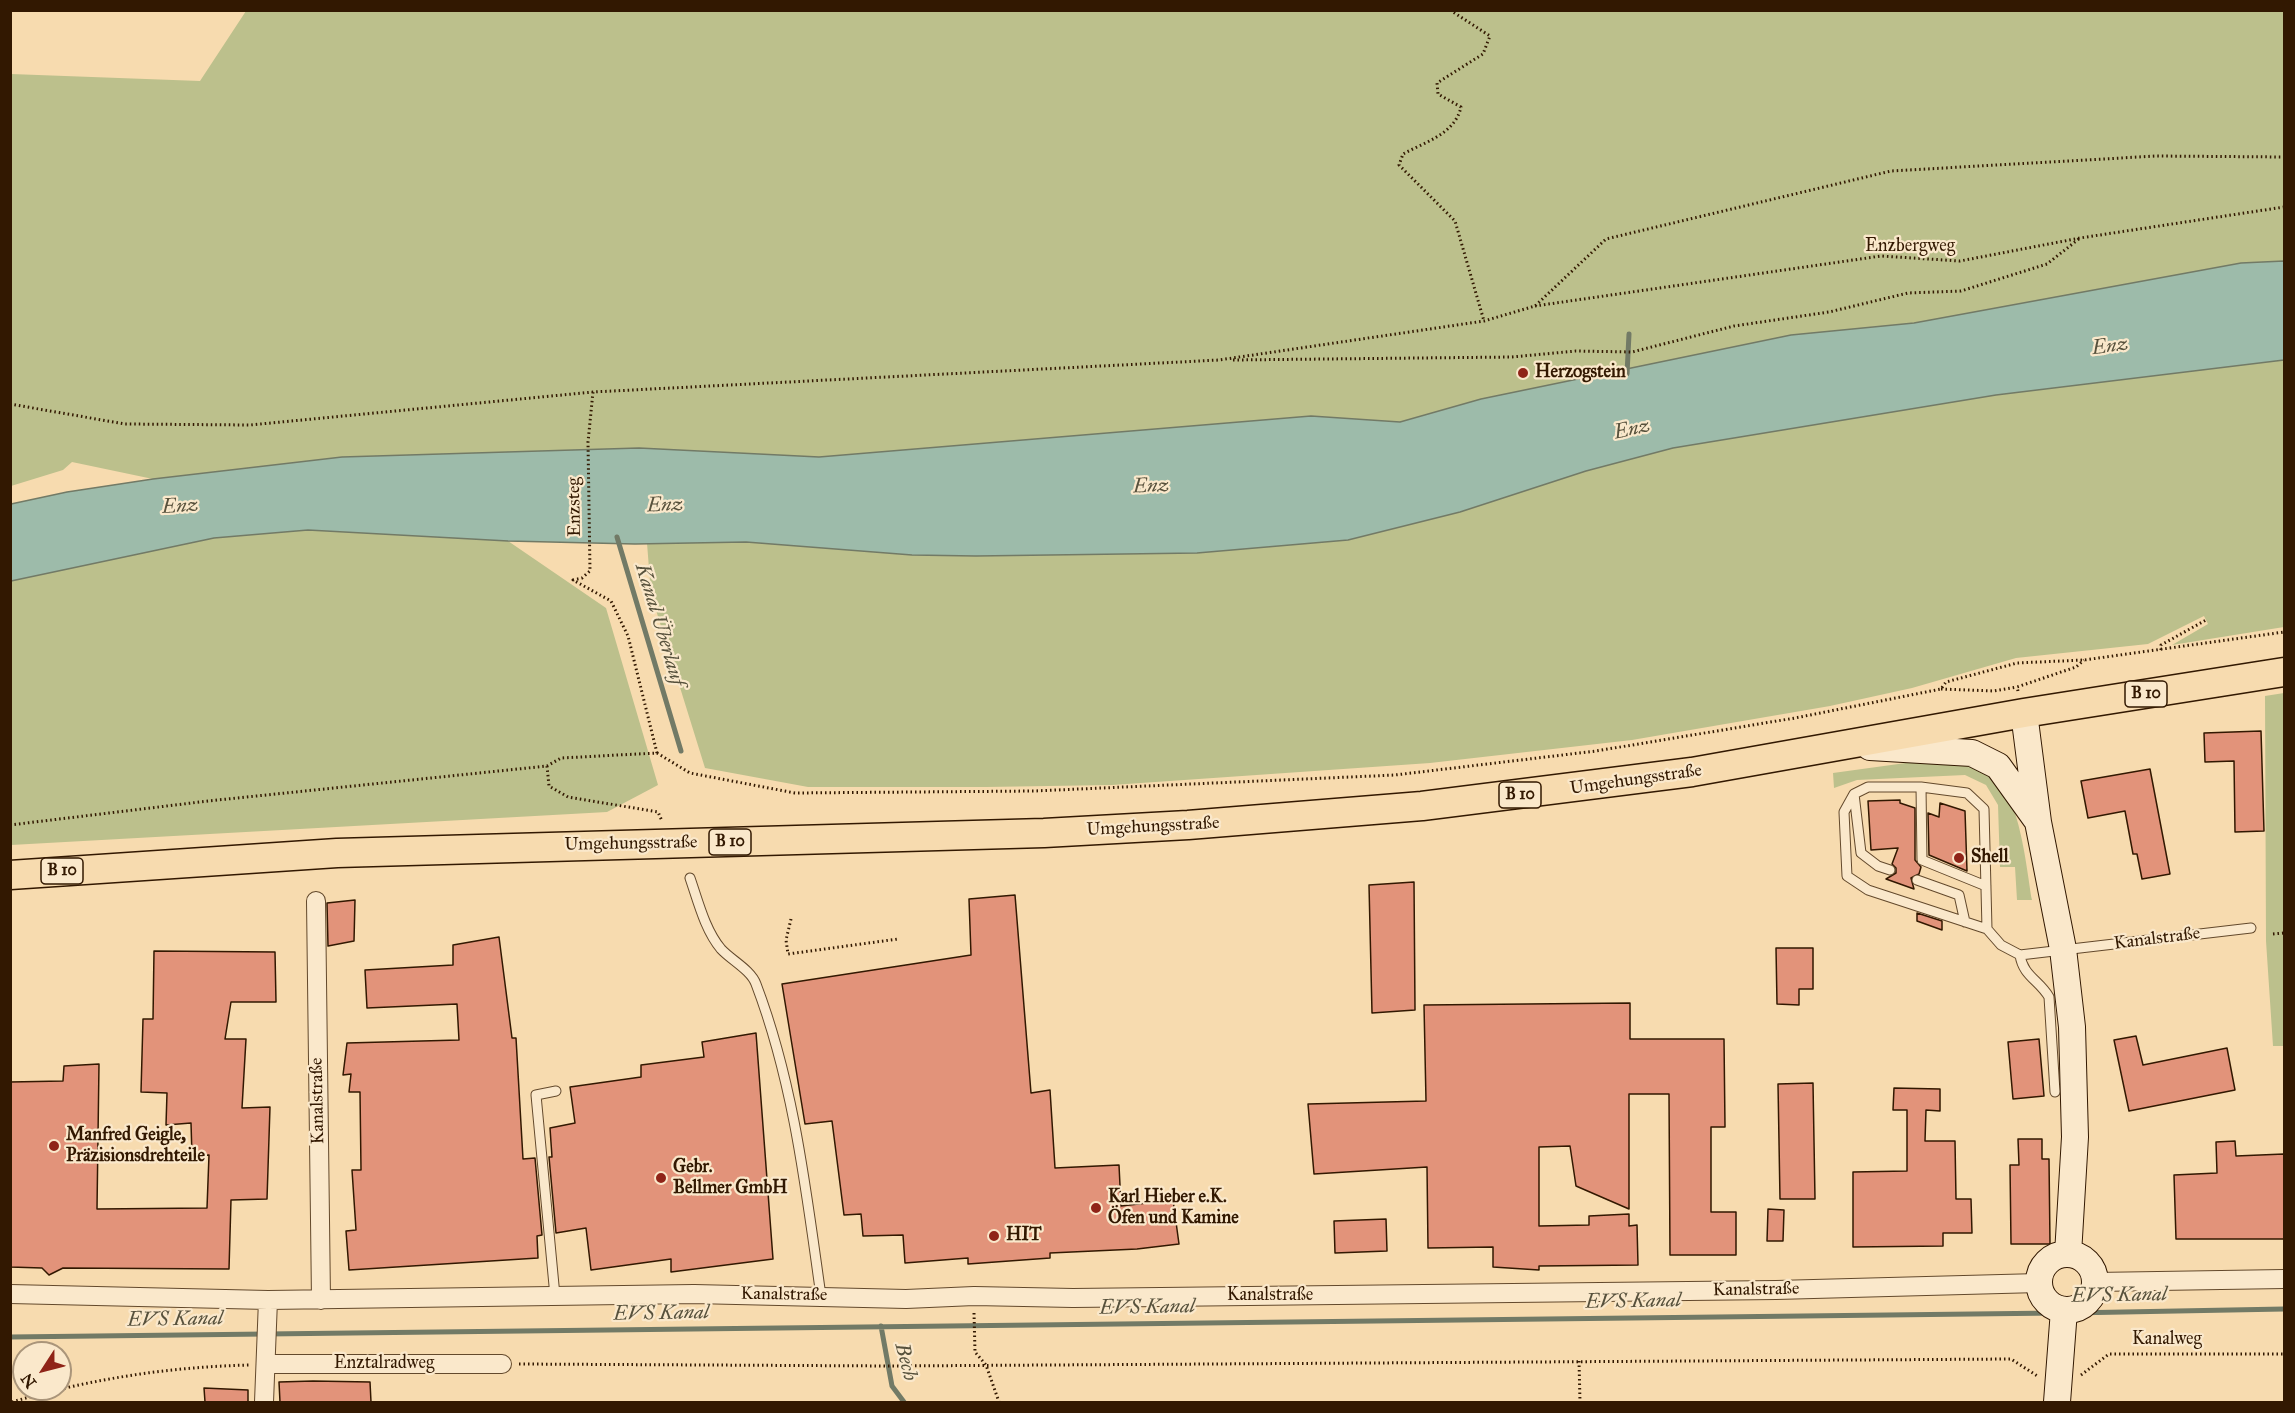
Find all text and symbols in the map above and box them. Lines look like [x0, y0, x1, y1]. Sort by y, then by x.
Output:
street label: Enzbergweg [1865, 236, 1955, 258]
water label: Enz [2090, 333, 2130, 361]
place label: Herzogstein [1535, 362, 1626, 384]
marker: Herzogstein [1516, 366, 1530, 380]
water label: Enz [1612, 414, 1652, 446]
water label: Enz [1132, 474, 1170, 500]
street label: Enzsteg [564, 477, 586, 537]
water label: Enz [646, 493, 684, 519]
water label: Enz [161, 494, 199, 520]
water label: Kanal Überlauf [629, 561, 689, 689]
road number: B 10 [2125, 681, 2167, 707]
street label: Umgehungsstraße [1569, 760, 1703, 800]
road number: B 10 [1499, 782, 1541, 808]
street label: Umgehungsstraße [1086, 813, 1220, 841]
road number: B 10 [709, 829, 751, 855]
street label: Umgehungsstraße [564, 832, 698, 856]
place label: Shell [1971, 847, 2009, 869]
marker: Shell [1952, 851, 1966, 865]
road number: B 10 [41, 858, 83, 884]
street label: Kanalstraße [2113, 923, 2201, 955]
street label: Kanalstraße [306, 1057, 330, 1145]
place label: Manfred Geigle, Präzisionsdrehteile [66, 1125, 205, 1168]
marker: Manfred Geigle, Präzisionsdrehteile [47, 1139, 61, 1153]
place label: Gebr. Bellmer GmbH [673, 1157, 788, 1200]
marker: Gebr. Bellmer GmbH [654, 1171, 668, 1185]
place label: Karl Hieber e.K. Öfen und Kamine [1108, 1187, 1239, 1230]
marker: Karl Hieber e.K. Öfen und Kamine [1089, 1201, 1103, 1215]
place label: HIT [1006, 1225, 1042, 1247]
marker: HIT [987, 1229, 1001, 1243]
street label: Kanalstraße [1712, 1278, 1800, 1302]
street label: Kanalstraße [740, 1283, 828, 1307]
water label: EVS Kanal [2071, 1283, 2167, 1309]
street label: Kanalstraße [1227, 1285, 1313, 1307]
water label: EVS Kanal [1585, 1289, 1681, 1315]
water label: EVS Kanal [1099, 1295, 1195, 1321]
water label: EVS Kanal [613, 1301, 709, 1327]
water label: EVS Kanal [127, 1307, 223, 1333]
street label: Kanalweg [2132, 1329, 2202, 1351]
north arrow [12, 1341, 72, 1401]
water label: Bech [889, 1341, 921, 1383]
street label: Enztalradweg [334, 1353, 434, 1375]
text: N [17, 1370, 40, 1392]

